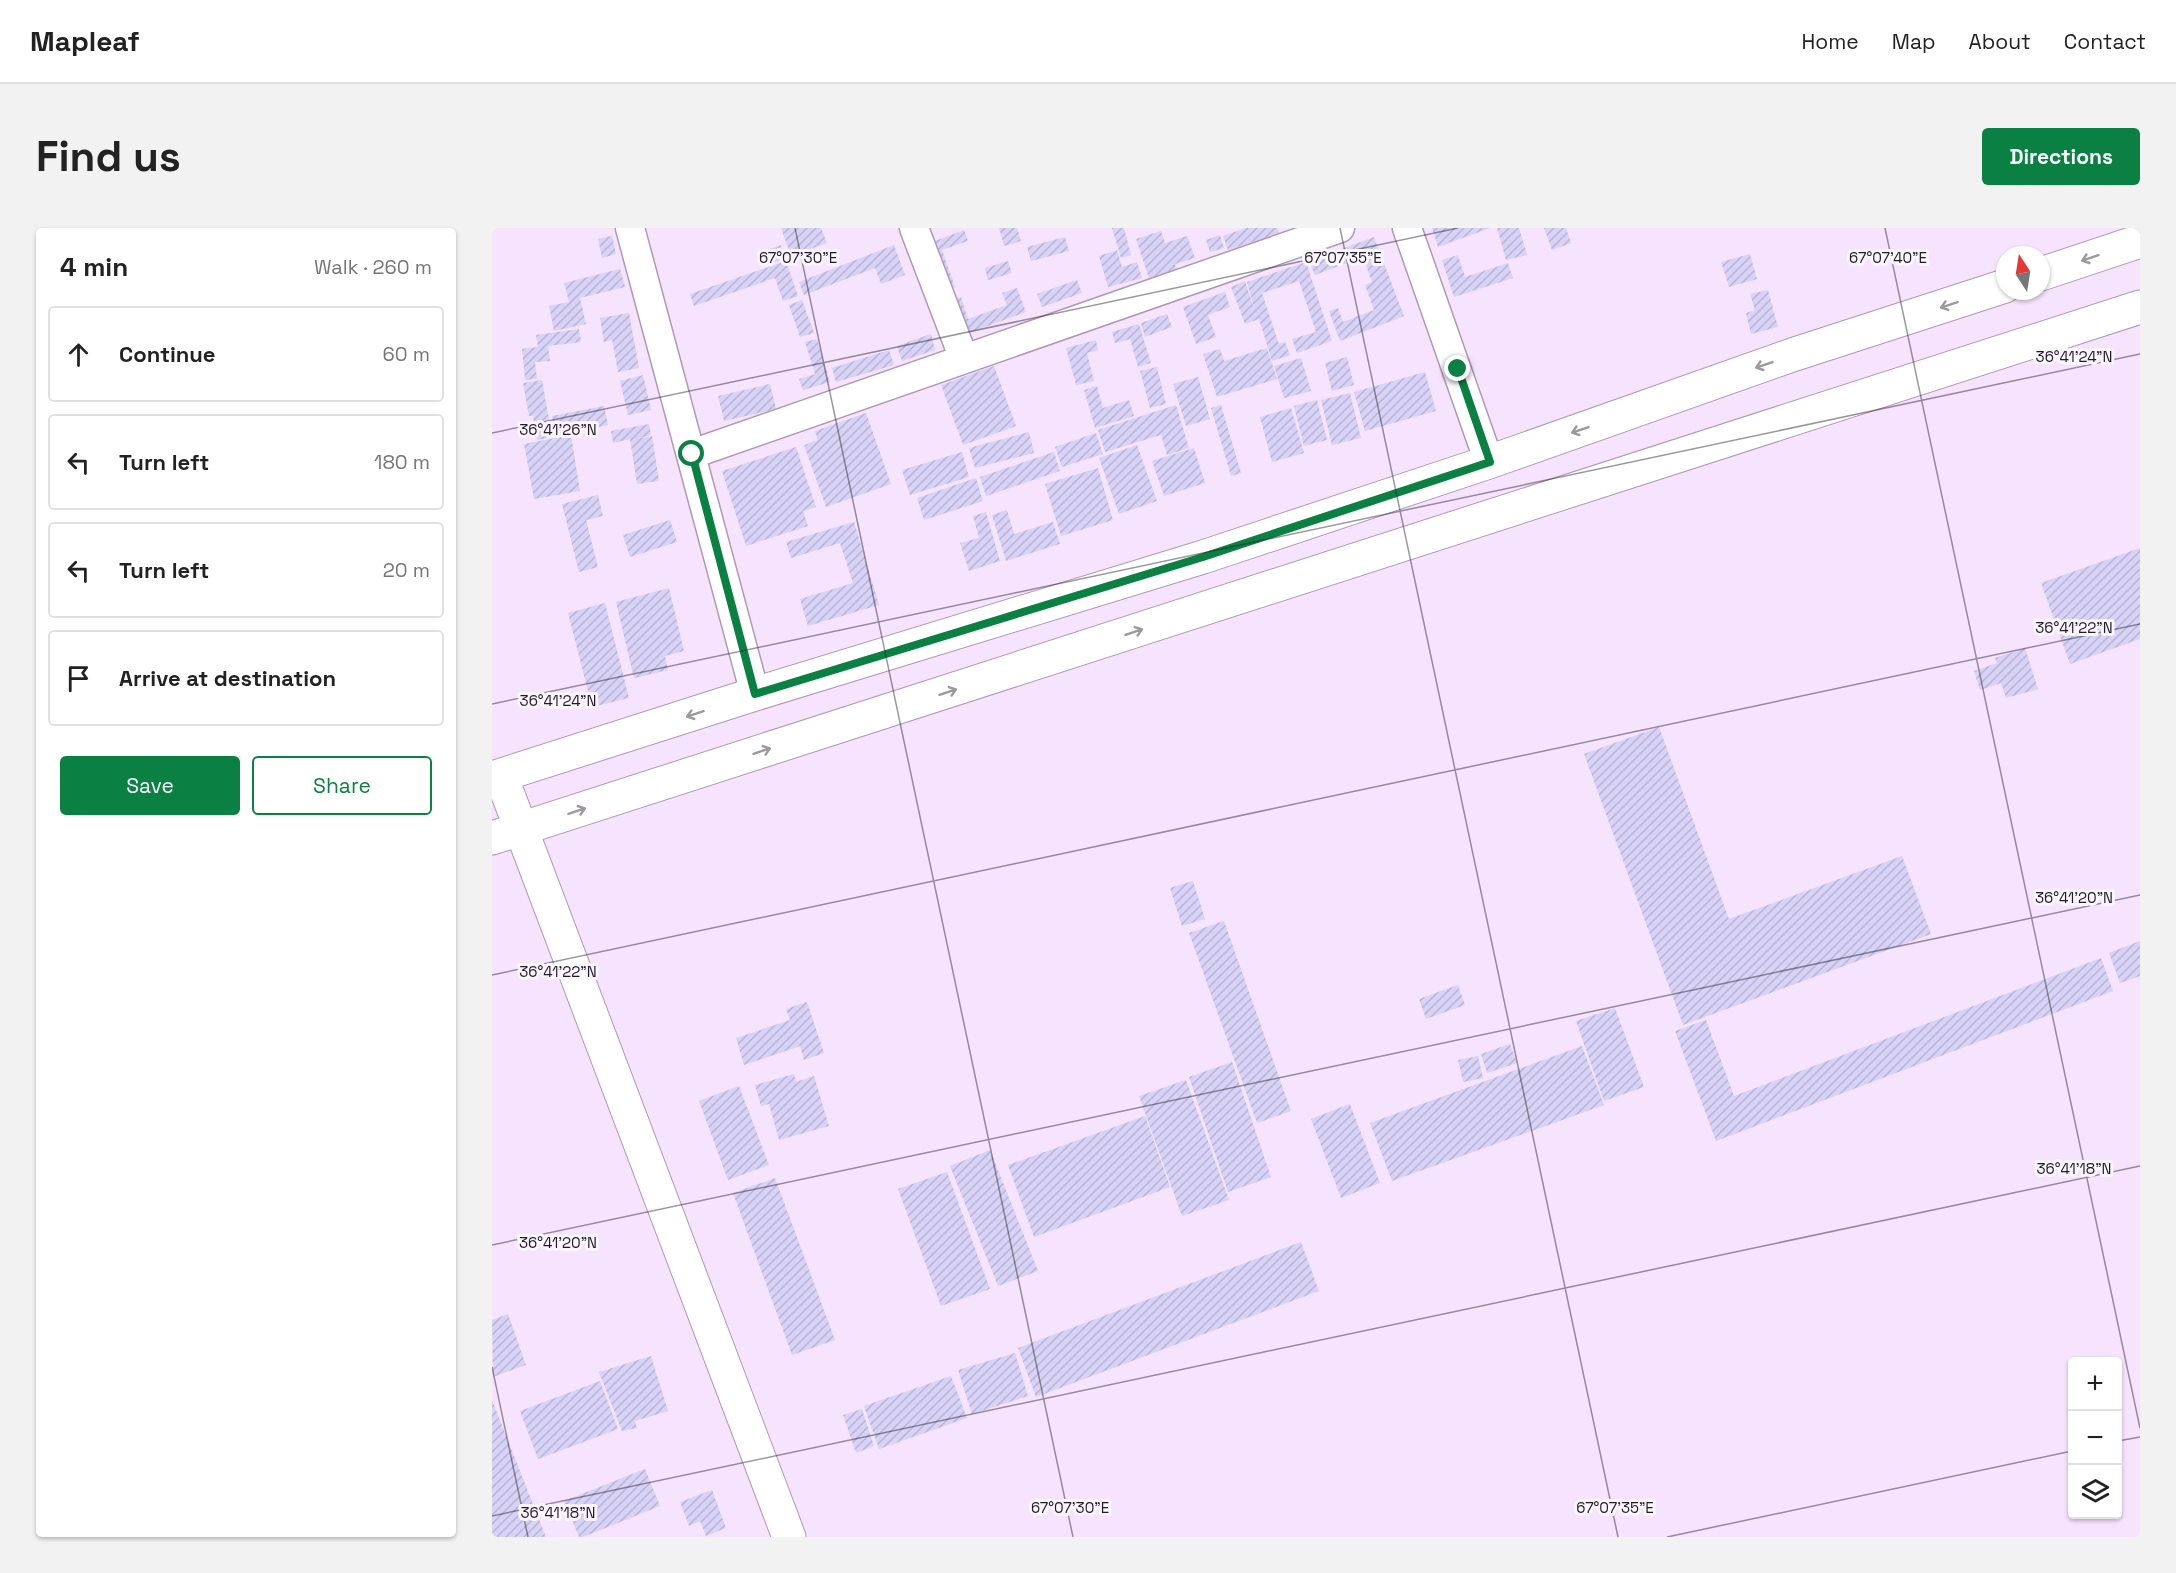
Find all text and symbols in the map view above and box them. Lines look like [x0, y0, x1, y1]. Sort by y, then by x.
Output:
text: Mapleaf [30, 23, 140, 59]
text: Home [1801, 28, 1859, 55]
text: Map [1892, 28, 1936, 55]
text: About [1969, 28, 2031, 55]
text: Contact [2064, 28, 2146, 55]
button: Directions [1982, 128, 2140, 185]
text: Find us [36, 130, 181, 183]
north arrow [1996, 246, 2050, 300]
text: 67°07'30"E [759, 248, 837, 267]
text: 67°07'35"E [1304, 248, 1382, 267]
text: 67°07'40"E [1849, 248, 1927, 267]
text: 4 min [60, 250, 128, 284]
one-way arrow [2082, 253, 2100, 264]
text: Walk · 260 m [314, 254, 432, 280]
one-way arrow [1940, 300, 1959, 311]
icon: ahead [62, 338, 95, 371]
text: Continue [119, 340, 215, 368]
text: 60 m [383, 341, 430, 367]
text: 36°41'24"N [2036, 347, 2112, 366]
route end [1444, 355, 1470, 381]
one-way arrow [1755, 361, 1774, 372]
text: 36°41'26"N [519, 420, 597, 439]
one-way arrow [1571, 426, 1590, 437]
route start [678, 440, 704, 466]
icon: left [62, 446, 95, 479]
text: Turn left [119, 448, 209, 476]
text: 180 m [374, 449, 430, 475]
icon: left [62, 554, 95, 587]
text: Turn left [119, 556, 209, 584]
text: 20 m [383, 557, 430, 583]
text: 36°41'22"N [2035, 618, 2113, 637]
one-way arrow [1124, 625, 1143, 636]
icon: arrive [62, 662, 95, 695]
text: Arrive at destination [119, 664, 336, 692]
one-way arrow [938, 685, 957, 696]
text: 36°41'24"N [520, 691, 596, 710]
one-way arrow [686, 709, 705, 720]
one-way arrow [752, 745, 771, 756]
button: Save [60, 756, 240, 815]
button: Share [252, 756, 432, 815]
one-way arrow [567, 805, 586, 816]
text: 36°41'20"N [2035, 888, 2113, 907]
text: 36°41'22"N [519, 962, 597, 981]
text: 36°41'18"N [2037, 1159, 2111, 1178]
text: 36°41'20"N [519, 1233, 597, 1252]
map controls [2068, 1357, 2122, 1519]
button: + [2068, 1357, 2122, 1411]
button: − [2068, 1411, 2122, 1465]
button: layers [2068, 1465, 2122, 1519]
text: 67°07'30"E [1031, 1498, 1109, 1517]
text: 67°07'35"E [1576, 1498, 1654, 1517]
text: 36°41'18"N [521, 1503, 595, 1522]

